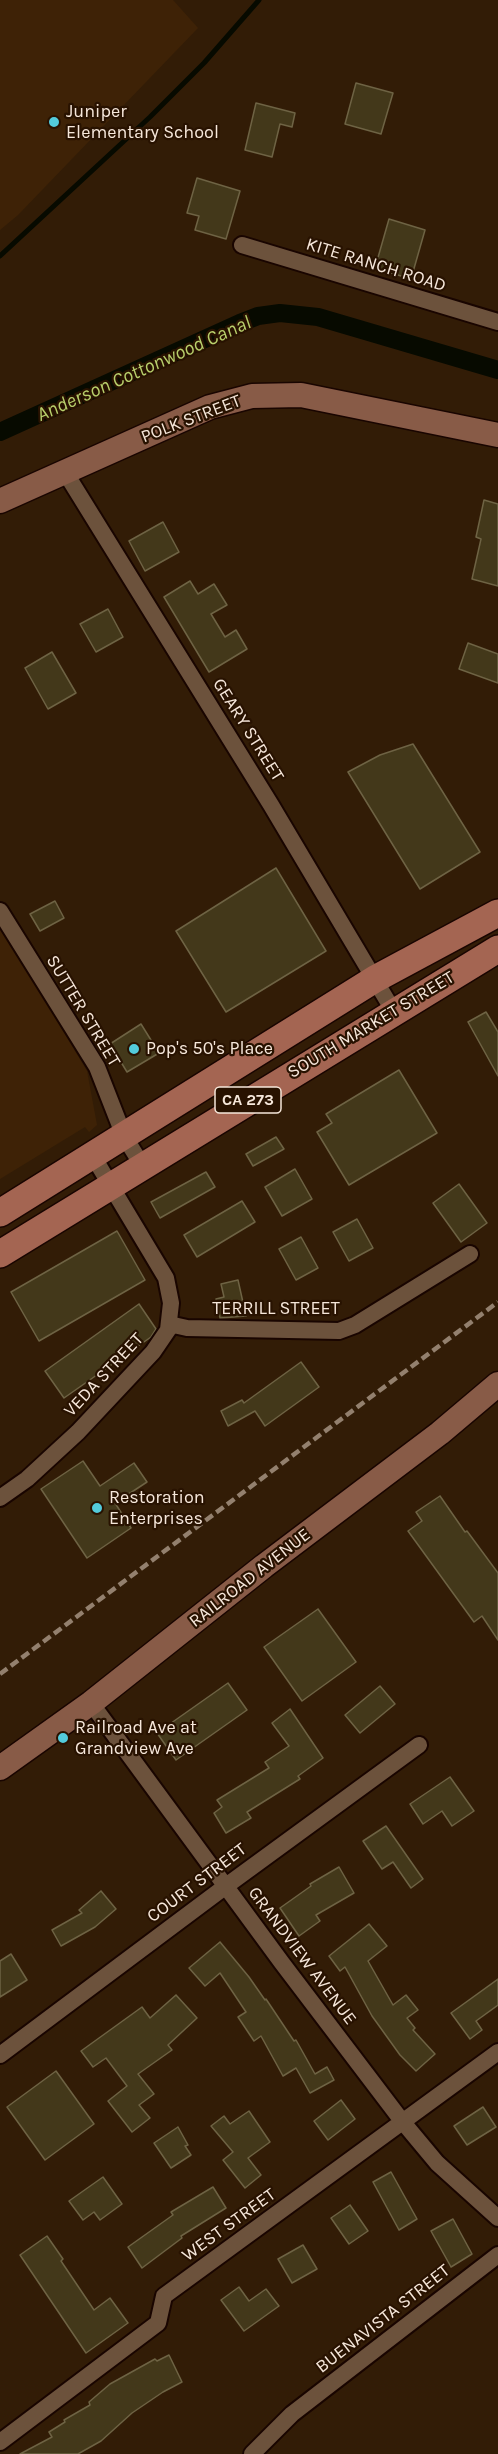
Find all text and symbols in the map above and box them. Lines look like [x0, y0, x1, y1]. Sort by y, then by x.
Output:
place label: Juniper Elementary School [66, 101, 219, 144]
marker: Juniper Elementary School [47, 115, 61, 129]
street label: KITE RANCH ROAD [303, 233, 449, 297]
water label: Anderson Cottonwood Canal [33, 311, 255, 427]
street label: POLK STREET [138, 390, 244, 448]
street label: GEARY STREET [208, 675, 288, 785]
street label: SUTTER STREET [41, 951, 125, 1071]
street label: SOUTH MARKET STREET [284, 967, 458, 1083]
place label: Pop's 50's Place [146, 1038, 273, 1060]
marker: Pop's 50's Place [127, 1042, 141, 1056]
road number: CA 273 [215, 1087, 281, 1113]
street label: TERRILL STREET [212, 1298, 340, 1320]
street label: VEDA STREET [60, 1329, 148, 1421]
place label: Restoration Enterprises [109, 1487, 205, 1530]
marker: Restoration Enterprises [90, 1501, 104, 1515]
street label: RAILROAD AVENUE [185, 1524, 315, 1632]
place label: Railroad Ave at Grandview Ave [75, 1717, 197, 1760]
marker: Railroad Ave at Grandview Ave [56, 1731, 70, 1745]
street label: COURT STREET [143, 1839, 251, 1927]
street label: GRANDVIEW AVENUE [243, 1883, 361, 2029]
street label: WEST STREET [178, 2184, 280, 2266]
street label: BUENAVISTA STREET [312, 2260, 454, 2378]

